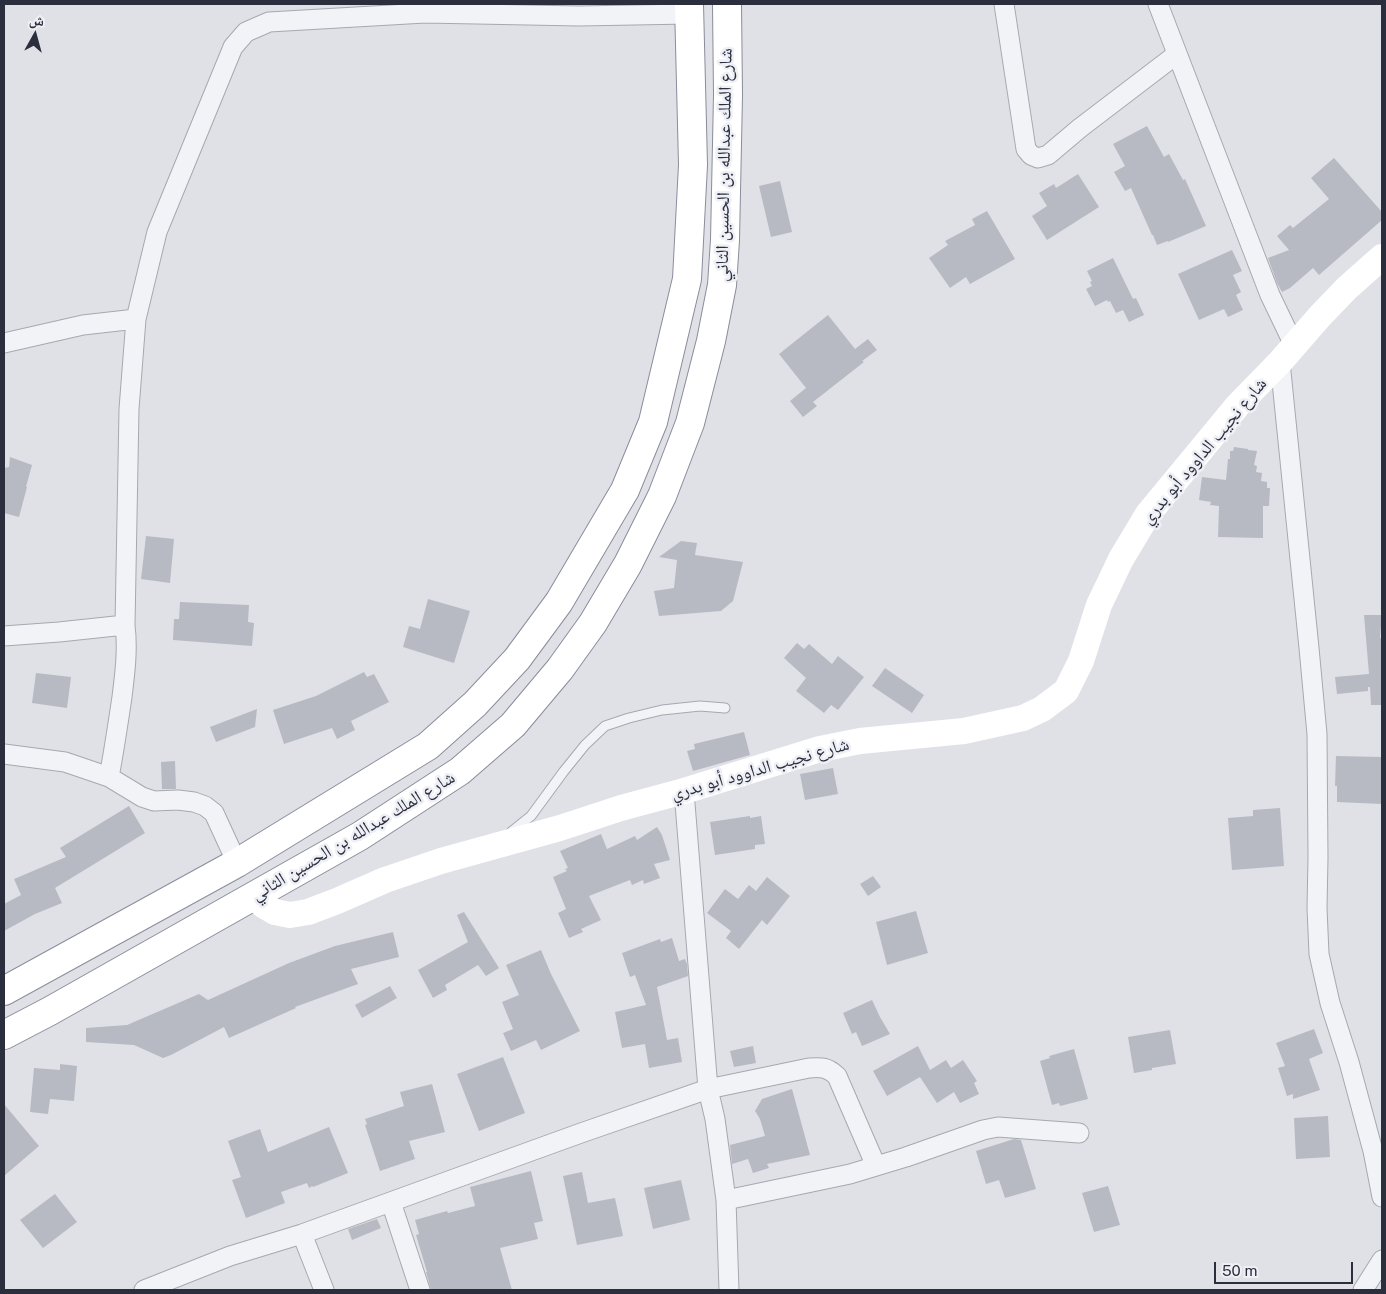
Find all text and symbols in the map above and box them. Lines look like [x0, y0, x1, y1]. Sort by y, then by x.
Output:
north arrow [10, 10, 60, 60]
text: ش [28, 11, 45, 29]
street label: شارع الملك عبدالله بن الحسين الثاني [711, 48, 737, 282]
street label: شارع نجيب الداوود أبو بدري [1137, 373, 1271, 529]
street label: شارع نجيب الداوود أبو بدري [668, 733, 852, 805]
street label: شارع الملك عبدالله بن الحسين الثاني [247, 767, 459, 905]
scale bar [1216, 1252, 1355, 1284]
text: 50 m [1222, 1262, 1257, 1279]

